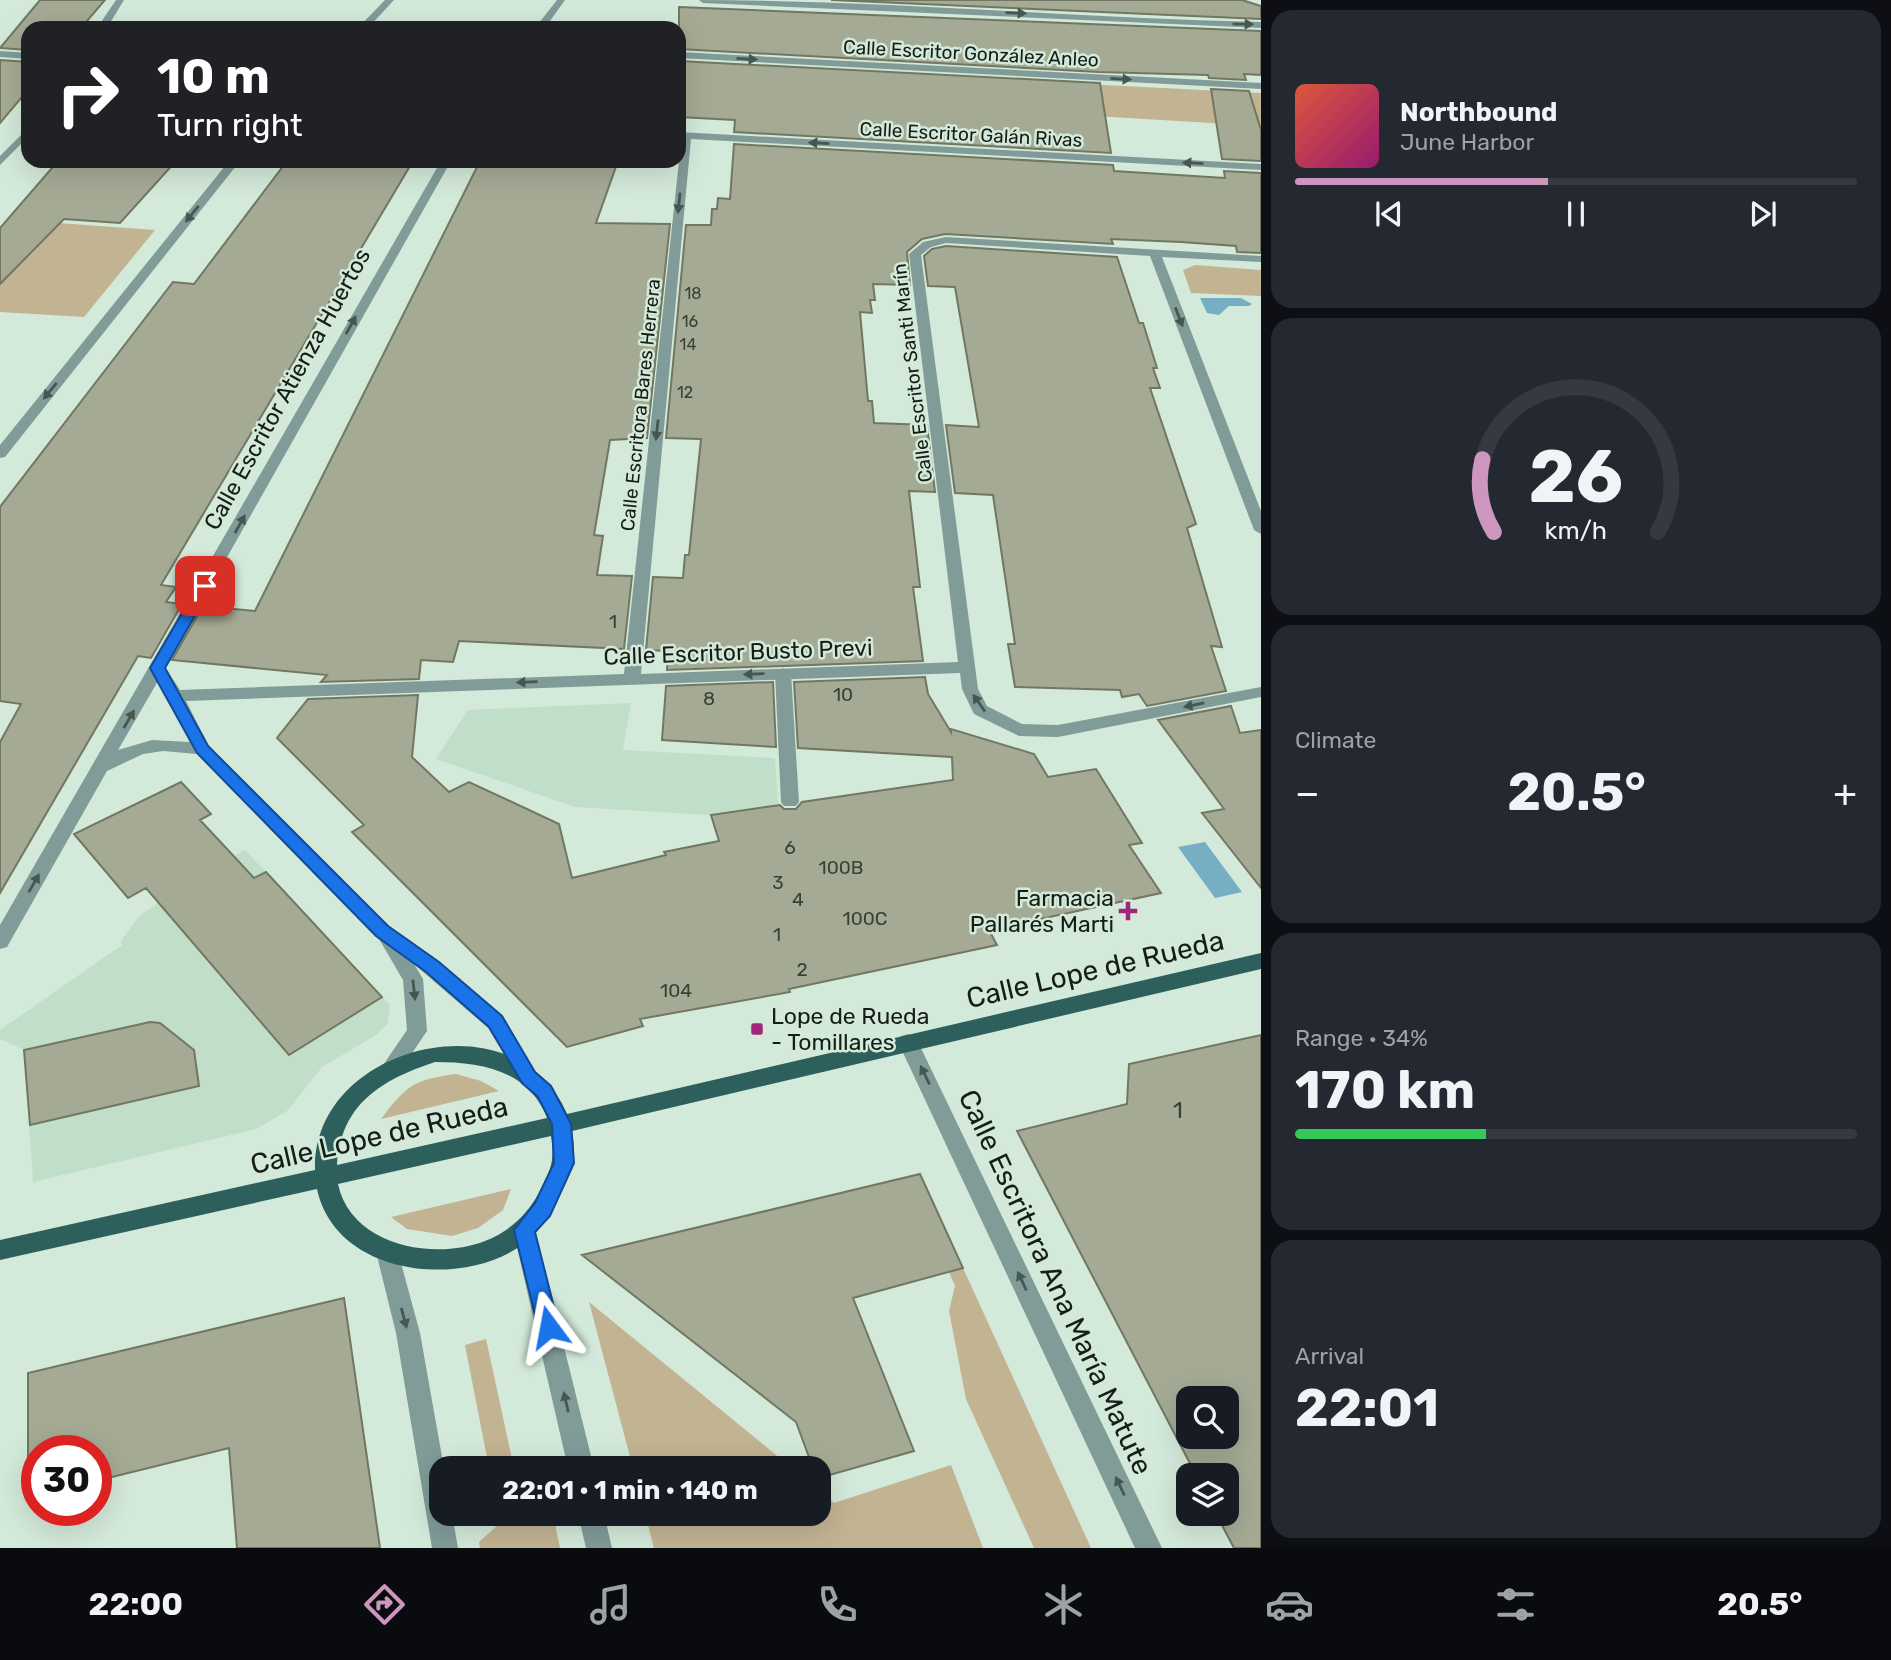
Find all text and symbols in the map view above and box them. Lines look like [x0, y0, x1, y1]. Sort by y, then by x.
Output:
one-way arrow [1005, 8, 1027, 19]
one-way arrow [1232, 19, 1254, 30]
street label: Calle Escritor González Anleo [843, 35, 1099, 72]
text: 10 m [157, 47, 270, 105]
icon: right [42, 49, 133, 140]
one-way arrow [736, 54, 758, 65]
one-way arrow [1110, 73, 1132, 84]
text: Northbound [1400, 97, 1558, 128]
text: Turn right [157, 106, 302, 144]
street label: Calle Escritor Galán Rivas [859, 117, 1083, 152]
text: June Harbor [1400, 128, 1534, 156]
one-way arrow [808, 137, 830, 148]
one-way arrow [1182, 158, 1204, 169]
one-way arrow [674, 192, 685, 214]
icon: previous [1370, 195, 1408, 233]
icon: pause [1557, 195, 1595, 233]
icon: next [1744, 195, 1782, 233]
one-way arrow [184, 204, 199, 222]
street label: Calle Escritor Atienza Huertos [198, 243, 376, 535]
street label: Calle Escritor Santi Marín [888, 262, 937, 484]
street label: Calle Escritora Bares Herrera [616, 278, 665, 532]
house number: 18 [684, 284, 702, 303]
one-way arrow [1174, 306, 1185, 327]
house number: 16 [682, 312, 699, 331]
one-way arrow [345, 316, 357, 335]
house number: 14 [680, 335, 696, 354]
one-way arrow [42, 382, 57, 400]
house number: 12 [677, 383, 693, 402]
one-way arrow [651, 419, 662, 441]
text: 26 [1529, 435, 1623, 521]
one-way arrow [234, 514, 246, 533]
text: km/h [1545, 516, 1607, 545]
pin [175, 556, 235, 616]
icon: arrive [186, 567, 224, 605]
house number: 1 [609, 610, 617, 633]
street label: Calle Escritor Busto Previ [603, 633, 873, 671]
one-way arrow [743, 668, 765, 679]
one-way arrow [515, 677, 537, 688]
house number: 10 [833, 683, 853, 706]
house number: 8 [703, 687, 715, 710]
one-way arrow [972, 693, 985, 713]
one-way arrow [1183, 699, 1205, 710]
one-way arrow [123, 709, 135, 729]
text: Climate [1295, 726, 1376, 754]
text: 20.5° [1507, 761, 1646, 823]
text: − [1295, 770, 1320, 816]
text: + [1833, 770, 1857, 816]
house number: 6 [784, 836, 796, 859]
house number: 100B [819, 856, 863, 879]
house number: 3 [772, 871, 784, 894]
one-way arrow [28, 873, 40, 893]
place label: Farmacia Pallarés Marti [970, 884, 1114, 938]
house number: 4 [792, 888, 804, 911]
marker: Farmacia Pallarés Marti [1120, 903, 1136, 919]
house number: 100C [843, 907, 887, 930]
house number: 1 [773, 923, 781, 946]
street label: Calle Lope de Rueda [963, 924, 1227, 1015]
house number: 2 [796, 958, 808, 981]
one-way arrow [408, 979, 419, 1001]
house number: 104 [660, 979, 692, 1002]
place label: Lope de Rueda - Tomillares [771, 1002, 930, 1056]
marker: Lope de Rueda - Tomillares [749, 1021, 765, 1037]
text: Range · 34% [1295, 1024, 1428, 1052]
text: 170 km [1295, 1059, 1475, 1121]
one-way arrow [919, 1065, 930, 1085]
street label: Calle Escritora Ana María Matute [952, 1085, 1159, 1480]
street label: Calle Lope de Rueda [247, 1090, 511, 1181]
house number: 1 [1173, 1096, 1183, 1124]
one-way arrow [1016, 1271, 1028, 1291]
position arrow [512, 1290, 586, 1364]
one-way arrow [400, 1308, 410, 1329]
text: Arrival [1295, 1342, 1364, 1370]
text: 22:01 [1295, 1377, 1439, 1439]
map controls [1176, 1386, 1239, 1526]
button: search [1176, 1386, 1239, 1449]
one-way arrow [560, 1391, 571, 1413]
speed limit sign: 30 [21, 1435, 112, 1526]
button: layers [1176, 1463, 1239, 1526]
text: 22:01 · 1 min · 140 m [502, 1475, 758, 1506]
one-way arrow [1114, 1476, 1126, 1496]
icon: directions [360, 1580, 409, 1629]
icon: music [586, 1580, 635, 1629]
icon: phone [813, 1580, 862, 1629]
icon: climate [1039, 1580, 1088, 1629]
icon: car [1265, 1580, 1314, 1629]
icon: filters [1491, 1580, 1540, 1629]
text: 22:00 [89, 1585, 183, 1623]
text: 20.5° [1717, 1585, 1802, 1623]

